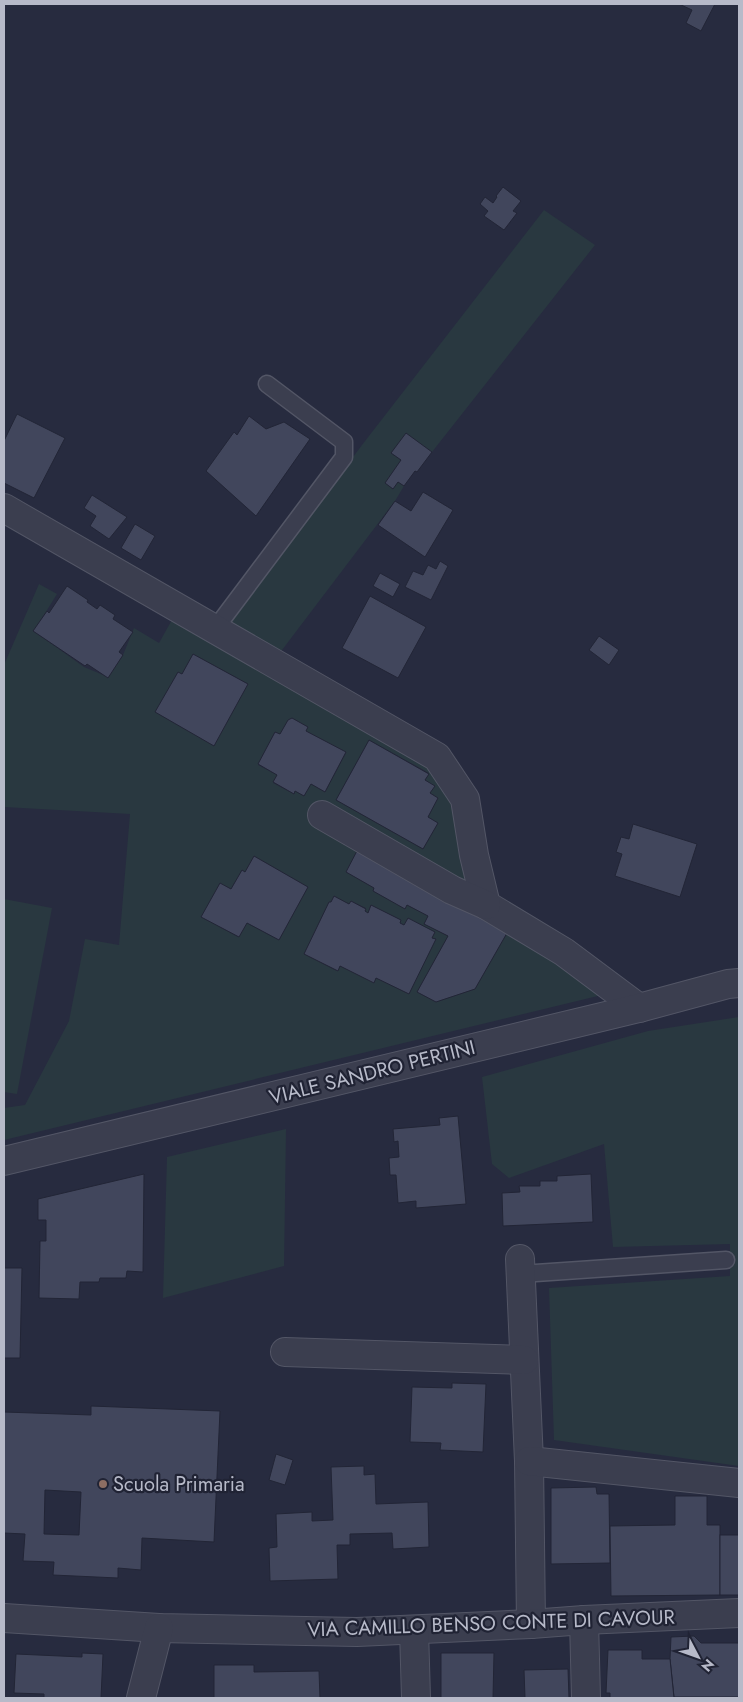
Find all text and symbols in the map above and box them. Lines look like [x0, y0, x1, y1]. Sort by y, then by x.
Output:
street label: VIALE SANDRO PERTINI [266, 1033, 478, 1112]
place label: Scuola Primaria [113, 1470, 245, 1499]
marker: Scuola Primaria [97, 1478, 109, 1490]
street label: VIA CAMILLO BENSO CONTE DI CAVOUR [307, 1603, 675, 1644]
north arrow [673, 1632, 723, 1682]
text: N [697, 1655, 719, 1676]

